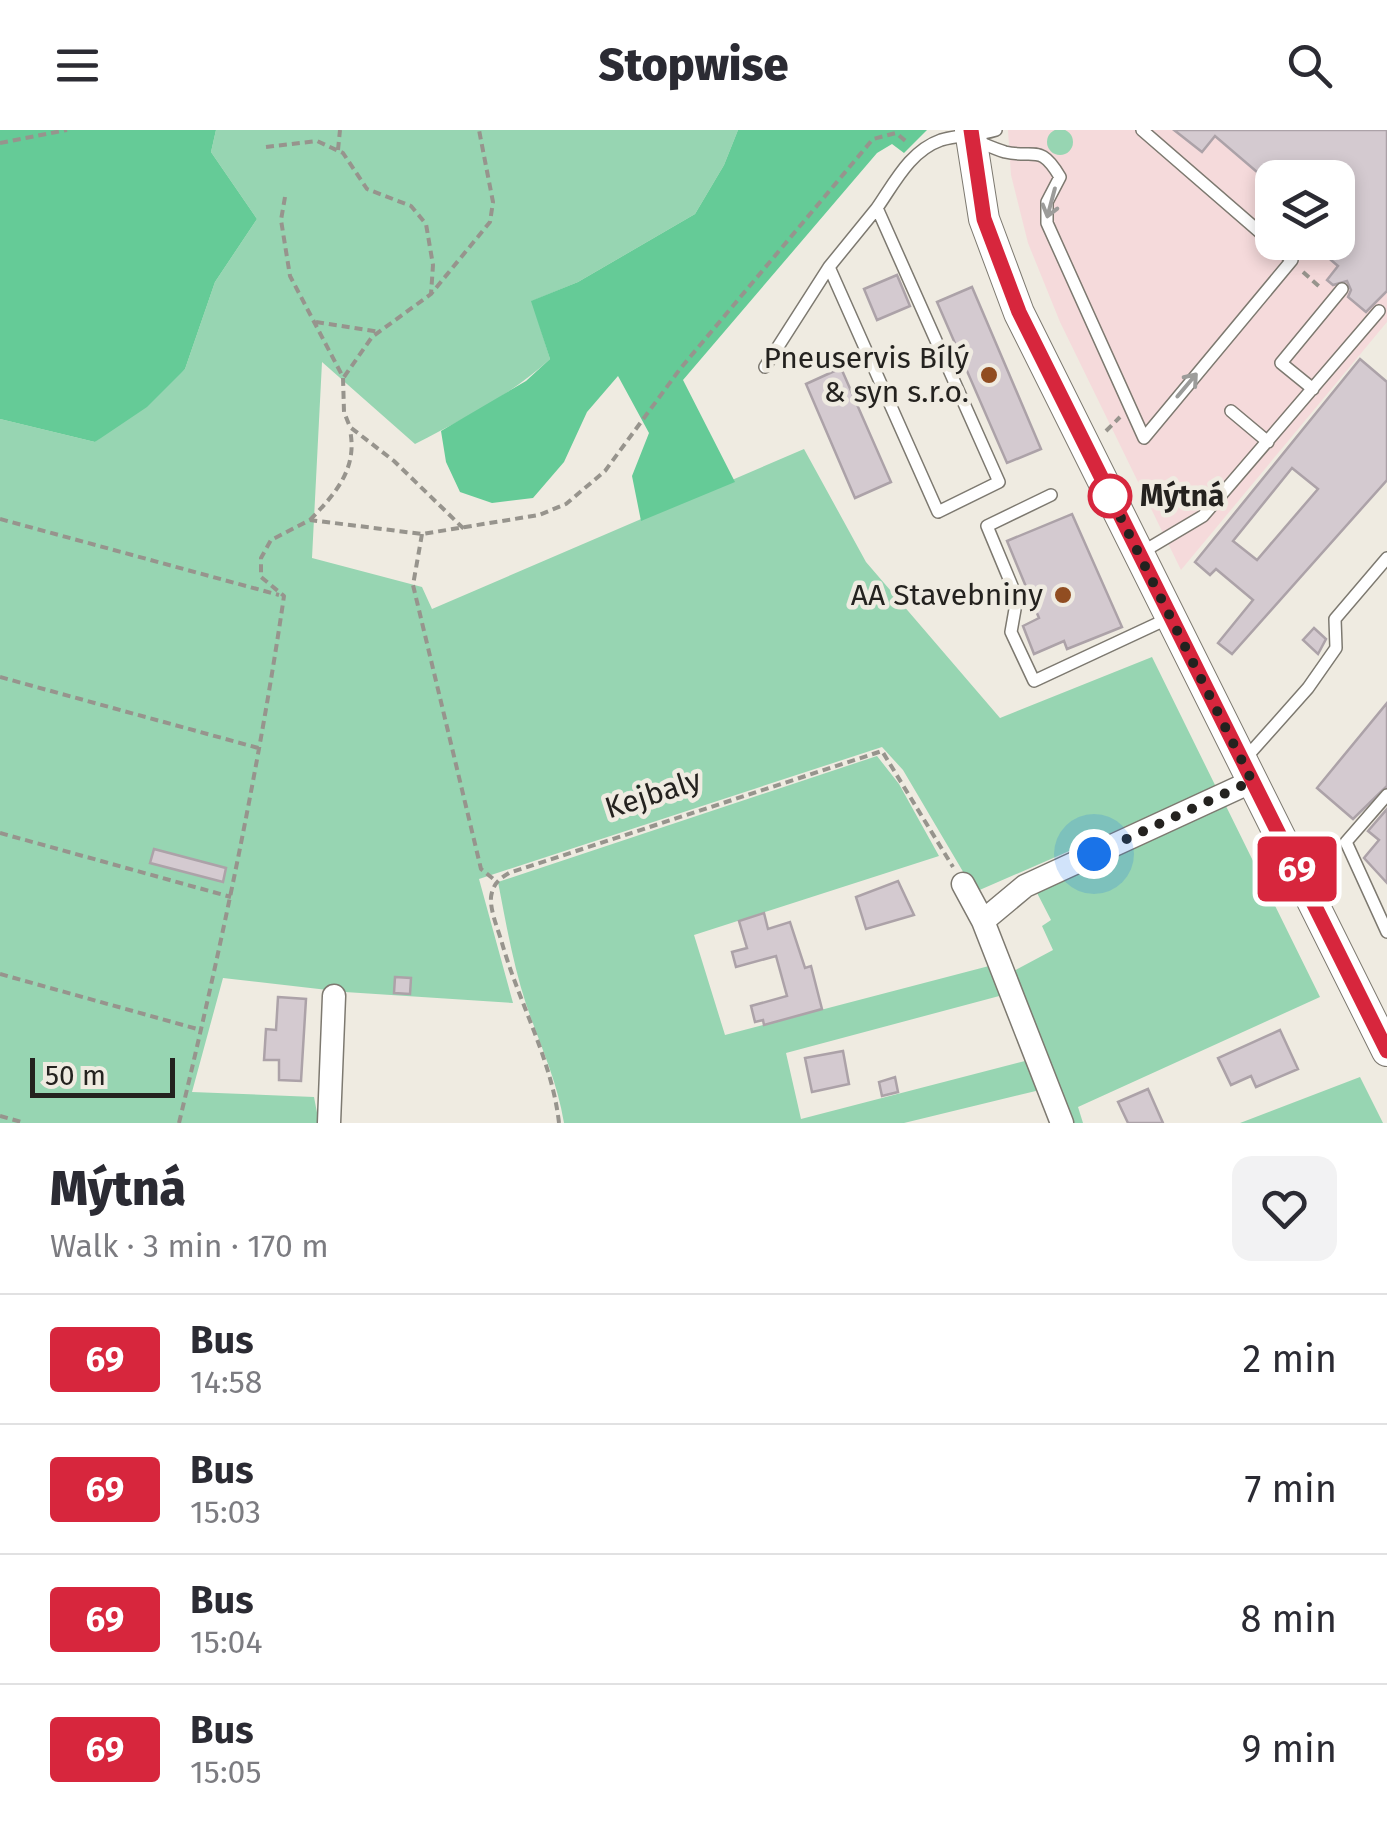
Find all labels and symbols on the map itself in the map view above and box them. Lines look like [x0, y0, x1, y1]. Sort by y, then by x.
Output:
one-way arrow [1041, 186, 1059, 218]
place label: Pneuservis Bílý & syn s.r.o. [763, 340, 969, 410]
marker: Pneuservis Bílý & syn s.r.o. [978, 364, 1000, 386]
one-way arrow [1176, 373, 1198, 399]
marker: Mýtná [1089, 475, 1131, 517]
place label: Mýtná [1140, 478, 1224, 514]
place label: AA Stavebniny [851, 577, 1043, 613]
marker: AA Stavebniny [1052, 584, 1074, 606]
street label: Kejbaly [600, 762, 706, 826]
your location [1069, 829, 1119, 879]
line badge: 69 [1252, 836, 1342, 902]
scale bar [30, 1053, 175, 1098]

